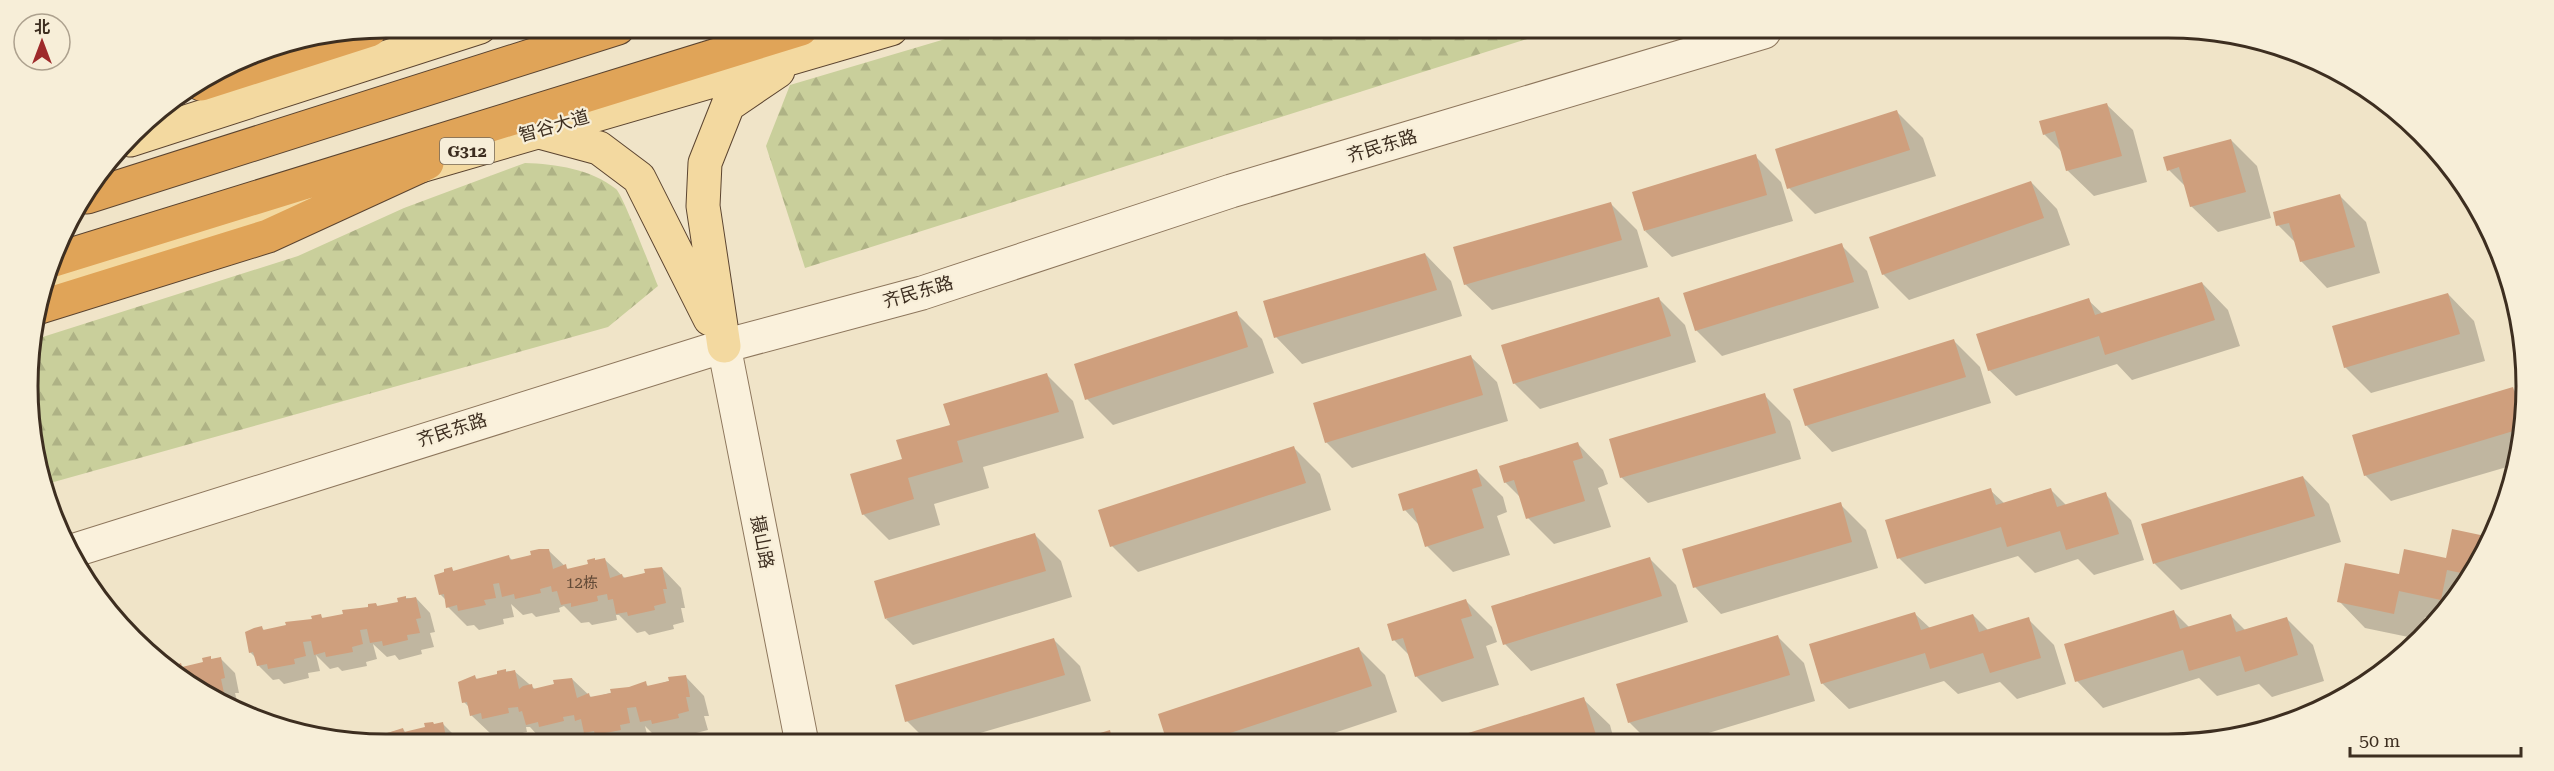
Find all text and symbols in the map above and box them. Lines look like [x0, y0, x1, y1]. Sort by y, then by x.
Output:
north arrow [12, 12, 72, 72]
text: 北 [34, 18, 50, 37]
street label: 智谷大道 [516, 106, 591, 146]
street label: 齐民东路 [1344, 125, 1419, 166]
road number: G312 [440, 138, 494, 164]
street label: 齐民东路 [880, 272, 955, 312]
street label: 齐民东路 [414, 408, 489, 451]
street label: 摄山路 [747, 513, 778, 570]
house number: 12栋 [566, 574, 598, 592]
scale bar [2350, 720, 2521, 758]
text: 50 m [2359, 730, 2400, 751]

